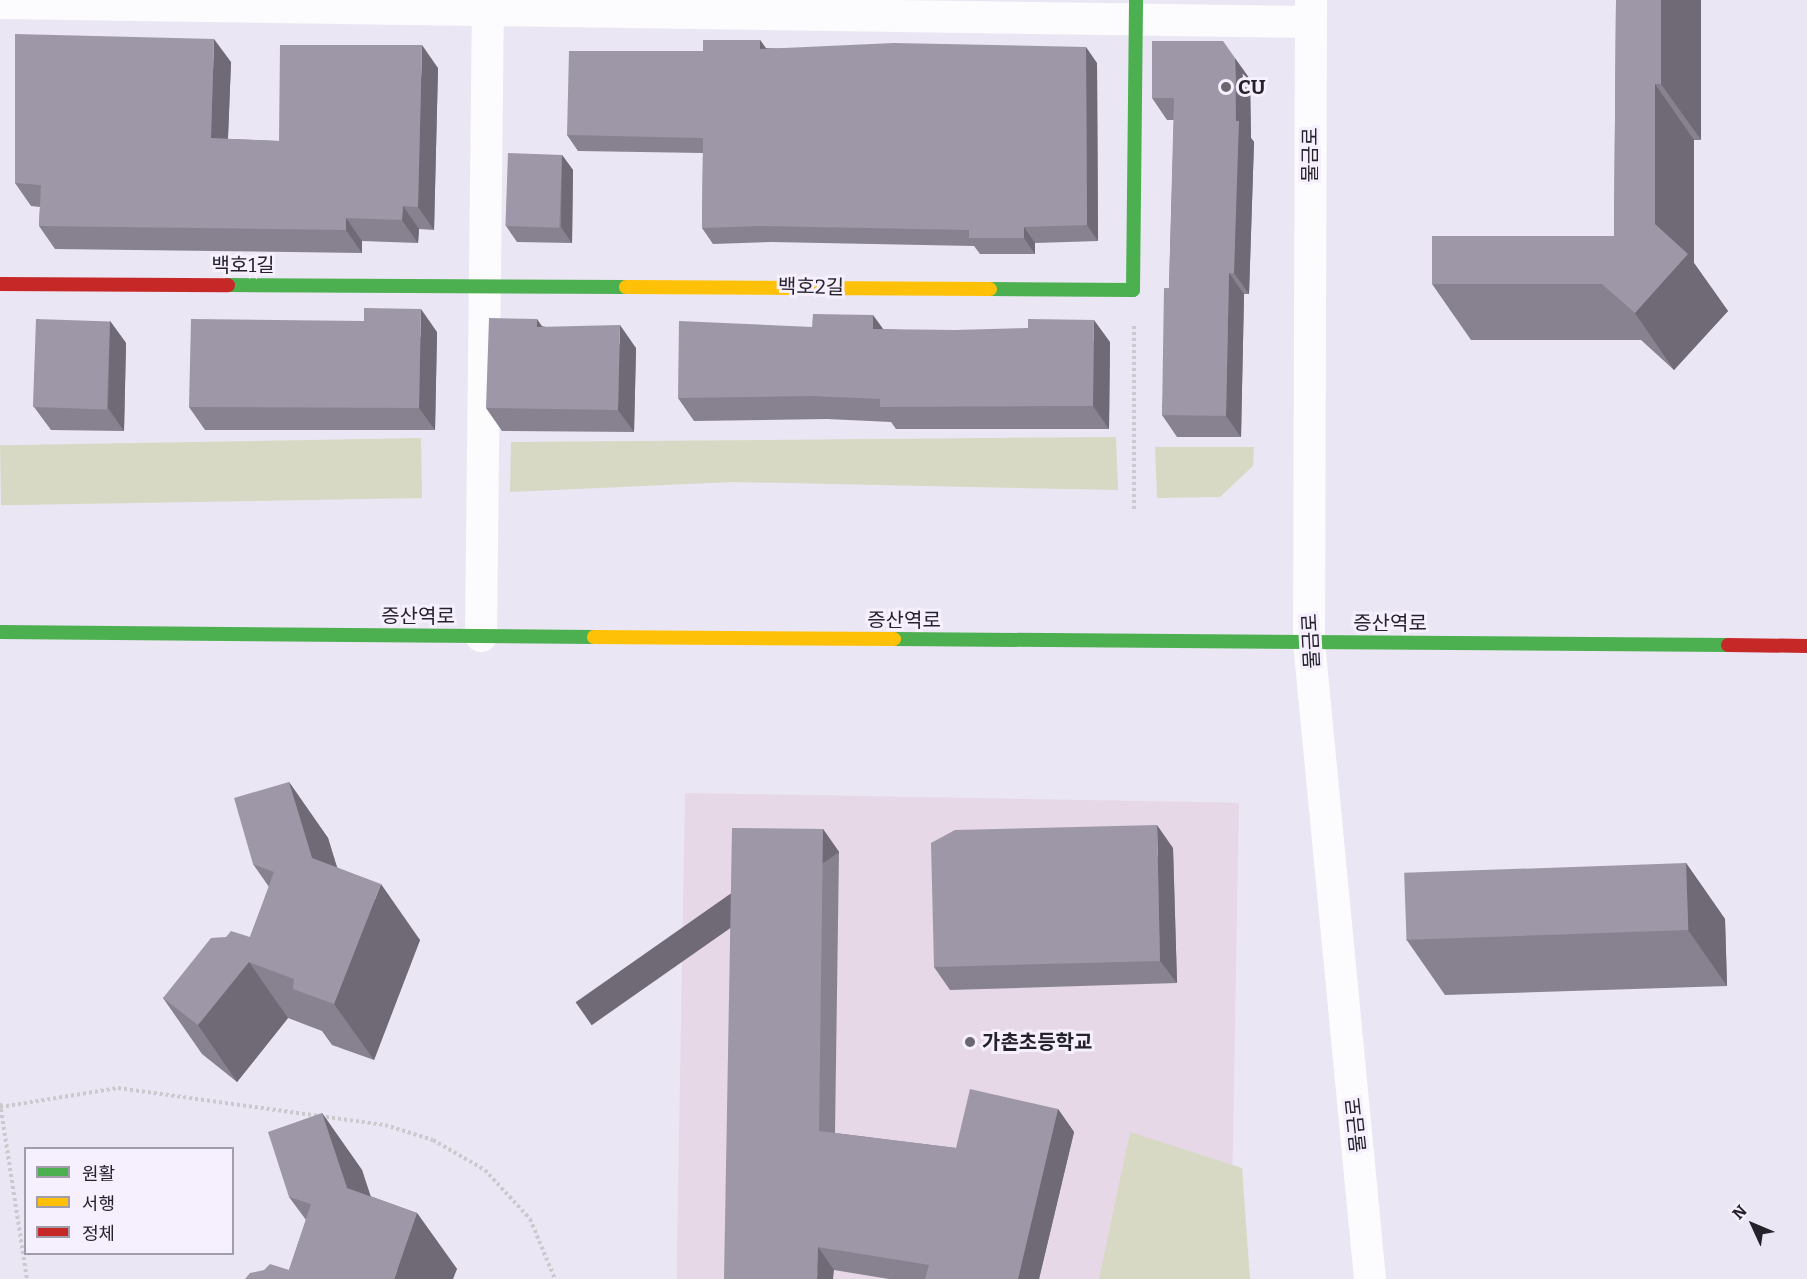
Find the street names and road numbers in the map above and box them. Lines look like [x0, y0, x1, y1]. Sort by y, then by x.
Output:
street label: 물금로 [1298, 127, 1322, 183]
street label: 백호1길 [211, 253, 275, 277]
street label: 백호2길 [778, 274, 844, 300]
street label: 증산역로 [381, 604, 455, 628]
street label: 증산역로 [867, 608, 941, 632]
street label: 증산역로 [1353, 611, 1427, 635]
street label: 물금로 [1298, 613, 1324, 669]
street label: 물금로 [1341, 1096, 1371, 1154]

